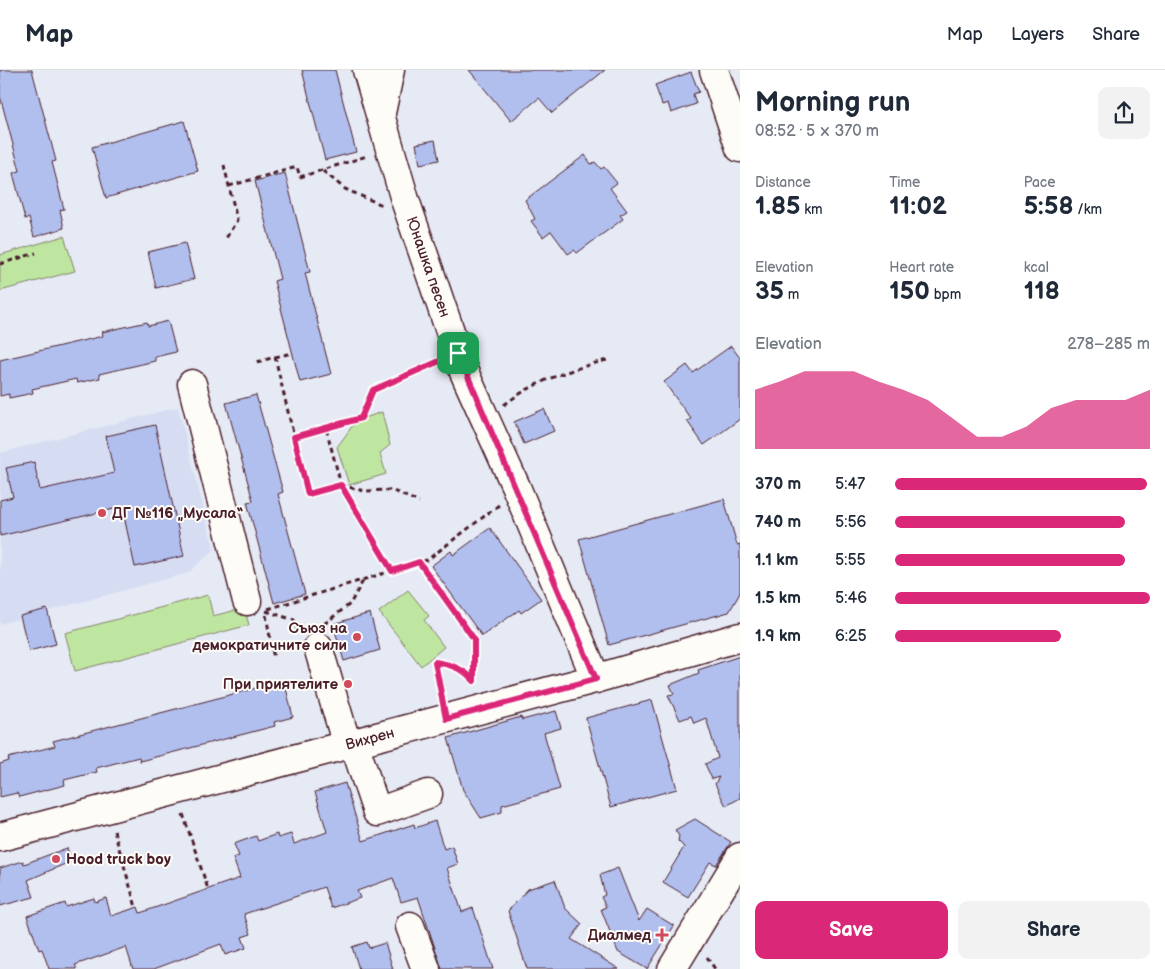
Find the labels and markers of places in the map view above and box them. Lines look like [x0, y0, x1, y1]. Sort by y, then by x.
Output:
pin [437, 332, 479, 374]
place label: ДГ №116 „Мусала“ [112, 504, 244, 523]
marker: ДГ №116 „Мусала“ [96, 507, 108, 519]
place label: Съюз на демократичните сили [192, 619, 347, 655]
marker: Съюз на демократичните сили [351, 631, 363, 643]
place label: При приятелите [223, 675, 338, 694]
marker: При приятелите [342, 678, 354, 690]
place label: Hood truck boy [66, 850, 171, 869]
marker: Hood truck boy [50, 853, 62, 865]
place label: Диалмед [588, 926, 651, 945]
marker: Диалмед [655, 928, 669, 942]

